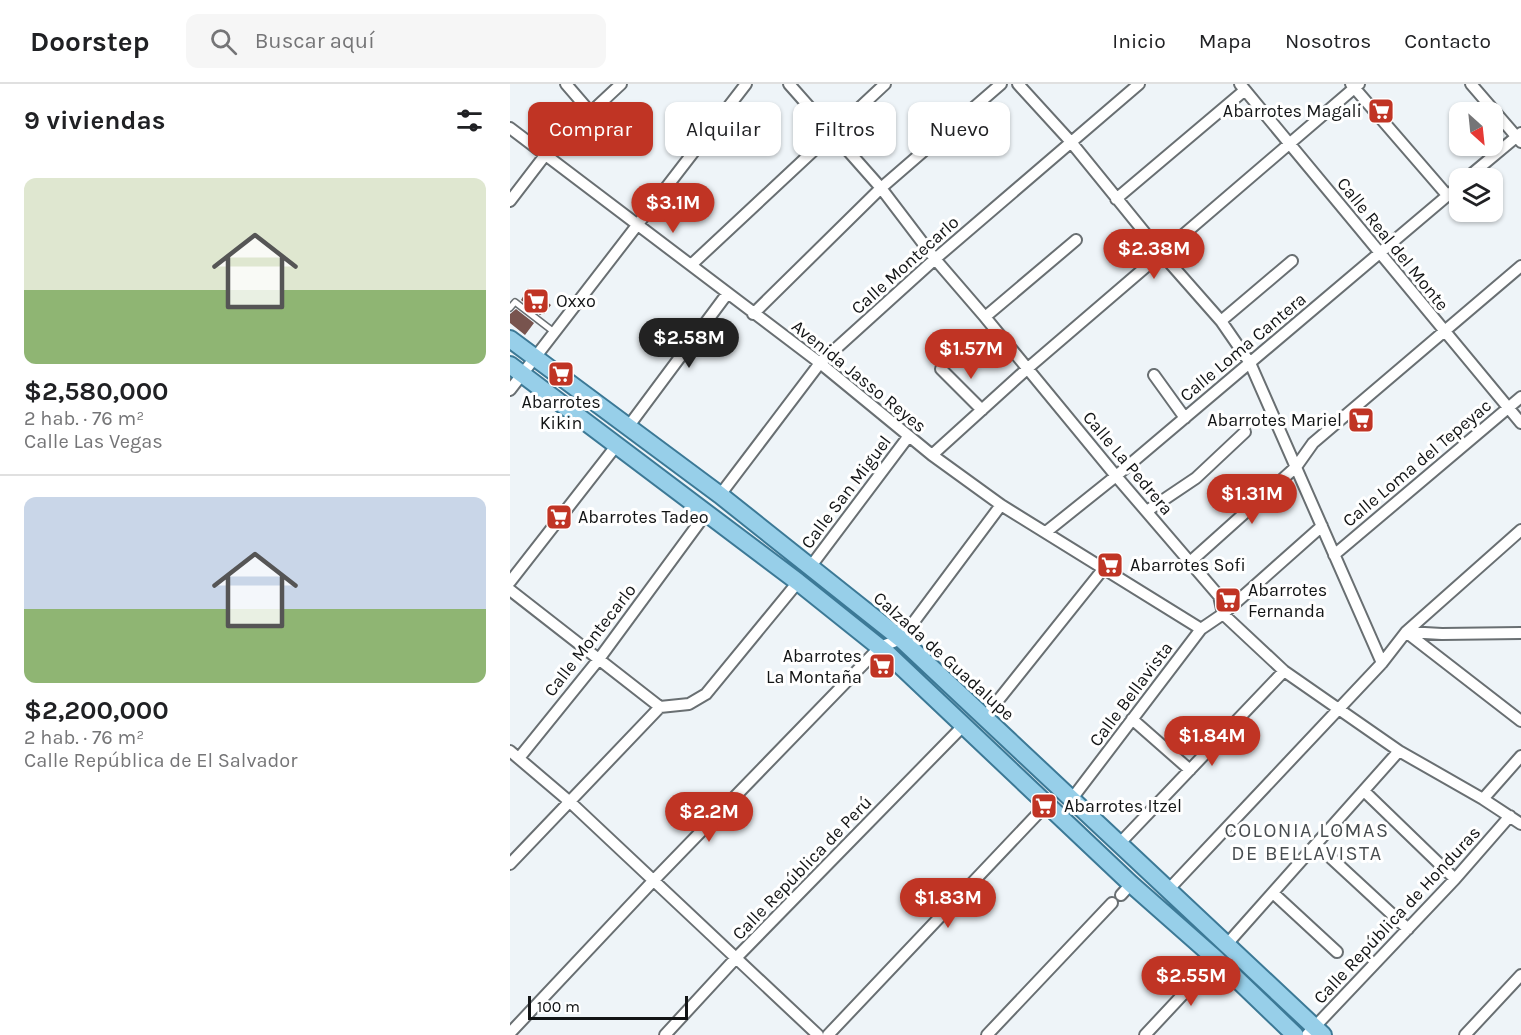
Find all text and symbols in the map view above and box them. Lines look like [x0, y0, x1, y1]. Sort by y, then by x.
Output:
search box [186, 14, 606, 68]
text: Doorstep [30, 25, 150, 58]
icon: search [207, 25, 240, 58]
text: Buscar aquí [255, 28, 375, 54]
text: Inicio [1112, 29, 1166, 53]
text: Mapa [1199, 29, 1252, 53]
text: Nosotros [1285, 29, 1371, 53]
text: Contacto [1404, 29, 1491, 53]
supermarket icon: Abarrotes Magali [1366, 96, 1396, 126]
place label: Abarrotes Magali [1223, 100, 1362, 122]
chip: Comprar [528, 102, 653, 156]
chip: Alquilar [665, 102, 781, 156]
chip: Filtros [793, 102, 896, 156]
chip: Nuevo [908, 102, 1010, 156]
north arrow [1449, 102, 1503, 156]
map controls [1449, 102, 1503, 222]
icon: filters [453, 104, 486, 137]
text: 9 viviendas [24, 105, 165, 136]
button: layers [1449, 168, 1503, 222]
street label: Calle Real del Monte [1332, 173, 1454, 315]
pin: $3.1M [631, 183, 715, 234]
text: $3.1M [645, 191, 701, 214]
street label: Calle Montecarlo [847, 211, 963, 319]
icon: home [201, 217, 309, 325]
pin: $2.38M [1105, 229, 1203, 280]
text: $2.38M [1117, 237, 1191, 260]
supermarket icon: Oxxo [521, 286, 551, 316]
street label: Calle Loma Cantera [1175, 288, 1311, 406]
place label: Oxxo [556, 290, 596, 312]
street label: Avenida Jasso Reyes [787, 315, 931, 437]
pin: $2.58M [640, 318, 738, 369]
text: $2.58M [653, 326, 725, 349]
pin: $1.57M [922, 329, 1020, 380]
text: $1.57M [939, 337, 1003, 360]
supermarket icon: Abarrotes Kikin [546, 359, 576, 389]
text: $2,580,000 [24, 376, 169, 407]
place label: Abarrotes Kikin [521, 391, 601, 434]
street label: Calle Loma del Tepeyac [1338, 394, 1496, 532]
supermarket icon: Abarrotes Mariel [1346, 405, 1376, 435]
street label: Calle La Pedrera [1078, 406, 1178, 520]
text: 2 hab. · 76 m² [24, 407, 144, 430]
place label: Abarrotes Mariel [1207, 409, 1342, 431]
text: Calle Las Vegas [24, 430, 163, 453]
street label: Calle San Miguel [796, 431, 896, 553]
pin: $1.31M [1203, 474, 1301, 525]
text: $1.31M [1221, 482, 1283, 505]
supermarket icon: Abarrotes Tadeo [544, 502, 574, 532]
place label: Abarrotes Tadeo [578, 506, 709, 528]
icon: home [201, 536, 309, 644]
supermarket icon: Abarrotes Sofi [1095, 550, 1125, 580]
place label: Abarrotes Sofi [1130, 554, 1246, 576]
street label: Calle Montecarlo [539, 579, 641, 701]
place label: Abarrotes Fernanda [1248, 579, 1327, 622]
supermarket icon: Abarrotes Fernanda [1213, 585, 1243, 615]
street label: Calzada de Guadalupe [869, 587, 1019, 725]
street label: Calle Bellavista [1084, 637, 1178, 751]
place label: Abarrotes La Montaña [766, 645, 862, 688]
supermarket icon: Abarrotes La Montaña [867, 651, 897, 681]
text: $2,200,000 [24, 695, 169, 726]
pin: $1.84M [1163, 716, 1261, 767]
text: $1.84M [1178, 724, 1246, 747]
text: 2 hab. · 76 m² [24, 726, 144, 749]
text: Calle República de El Salvador [24, 749, 298, 772]
street label: Calle República de Perú [728, 791, 876, 945]
supermarket icon: Abarrotes Itzel [1029, 791, 1059, 821]
pin: $2.2M [667, 792, 751, 843]
place label: Abarrotes Itzel [1064, 795, 1182, 817]
text: $2.2M [679, 800, 739, 823]
district label: COLONIA LOMAS DE BELLAVISTA [1224, 819, 1390, 865]
street label: Calle República de Honduras [1309, 822, 1485, 1008]
pin: $1.83M [899, 878, 997, 929]
text: $1.83M [914, 886, 982, 909]
pin: $2.55M [1142, 956, 1240, 1007]
text: $2.55M [1156, 964, 1226, 987]
scale bar [528, 993, 688, 1020]
text: 100 m [537, 997, 580, 1016]

